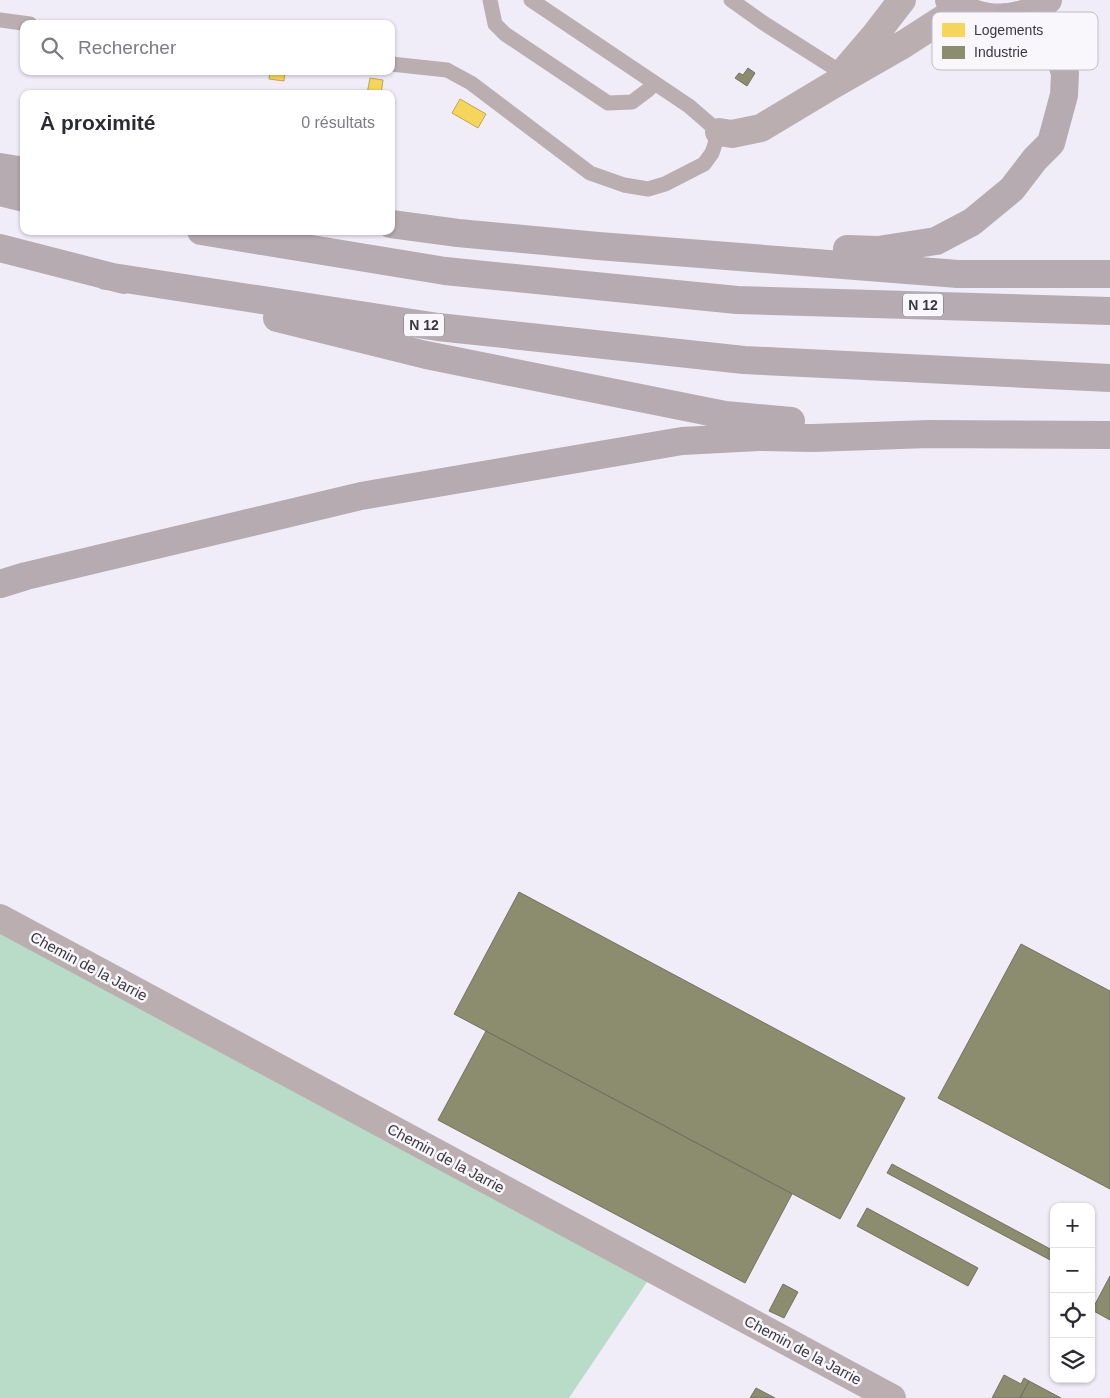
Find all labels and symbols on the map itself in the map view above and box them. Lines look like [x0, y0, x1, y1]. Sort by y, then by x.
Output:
legend [932, 12, 1098, 70]
text: Logements [974, 22, 1043, 38]
text: Industrie [974, 44, 1028, 60]
road number: N 12 [903, 294, 943, 316]
road number: N 12 [404, 314, 444, 336]
street label: Chemin de la Jarrie [28, 928, 150, 1004]
street label: Chemin de la Jarrie [385, 1120, 507, 1196]
street label: Chemin de la Jarrie [742, 1312, 864, 1388]

